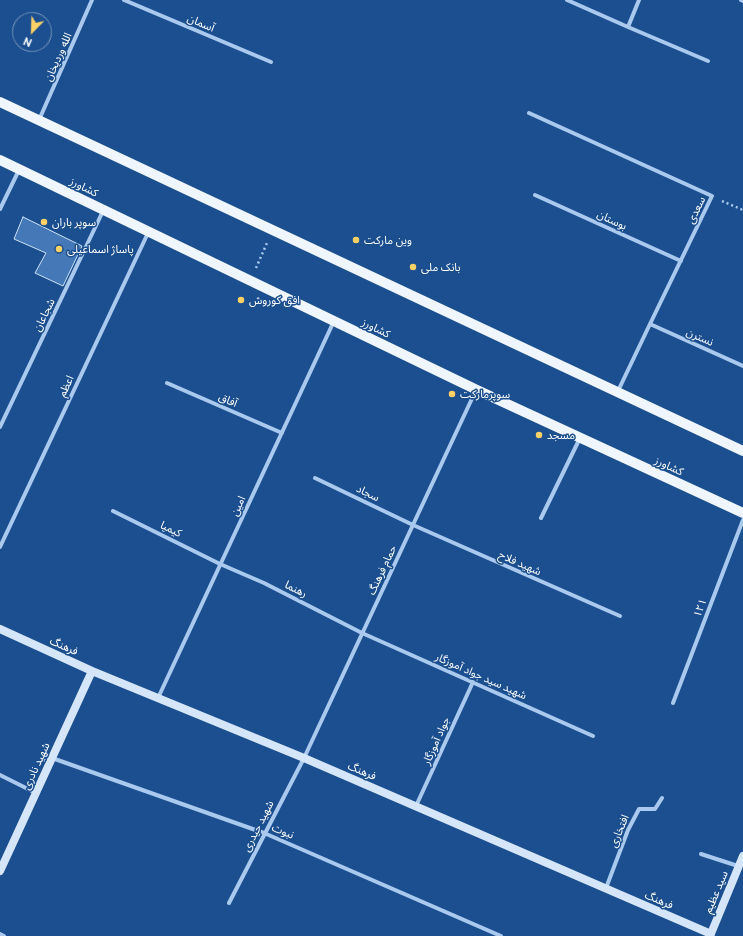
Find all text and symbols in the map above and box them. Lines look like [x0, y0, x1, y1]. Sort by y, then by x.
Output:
street label: آسمان [185, 11, 217, 35]
north arrow [12, 12, 52, 52]
street label: الله وردیخان [41, 31, 75, 83]
text: N [22, 35, 34, 49]
street label: کشاورز [68, 174, 100, 200]
street label: سعدی [684, 194, 708, 226]
street label: بوستان [595, 207, 629, 233]
place label: سوپر باران [52, 215, 96, 229]
marker: سوپر باران [39, 217, 49, 227]
place label: وین مارکت [364, 233, 412, 247]
marker: وین مارکت [351, 235, 361, 245]
place label: پاساژ اسماعیلی [67, 242, 134, 256]
marker: پاساژ اسماعیلی [54, 244, 64, 254]
place label: بانک ملی [421, 260, 461, 274]
marker: بانک ملی [408, 262, 418, 272]
place label: افق کوروش [249, 293, 300, 307]
marker: افق کوروش [236, 295, 246, 305]
street label: شجاعان [30, 296, 58, 334]
street label: کشاورز [360, 315, 392, 341]
street label: نسترن [684, 325, 716, 349]
street label: اعظم [55, 373, 77, 399]
place label: سوپرمارکت [460, 387, 510, 401]
marker: سوپرمارکت [447, 389, 457, 399]
street label: آفاق [217, 390, 239, 410]
place label: مسجد [547, 428, 575, 442]
marker: مسجد [534, 430, 544, 440]
street label: کشاورز [653, 454, 685, 478]
street label: سجاد [354, 482, 382, 504]
street label: امین [228, 494, 248, 518]
street label: کیمیا [158, 518, 184, 540]
street label: حمام فرهنگ [365, 543, 399, 597]
street label: شهید فلاح [497, 548, 543, 578]
street label: رهنما [283, 578, 309, 600]
street label: ۱۲۱ [690, 597, 710, 619]
street label: فرهنگ [48, 634, 80, 658]
street label: شهید سید جواد آموزگار [433, 650, 529, 702]
street label: جواد آموزگار [420, 715, 452, 767]
street label: شهید نادری [19, 740, 53, 792]
street label: فرهنگ [346, 759, 378, 783]
street label: شهید حیدری [240, 798, 276, 854]
street label: افتخاری [606, 813, 632, 849]
street label: نبوت [270, 820, 296, 842]
street label: سید عظیم [701, 869, 731, 915]
street label: فرهنگ [643, 888, 675, 912]

